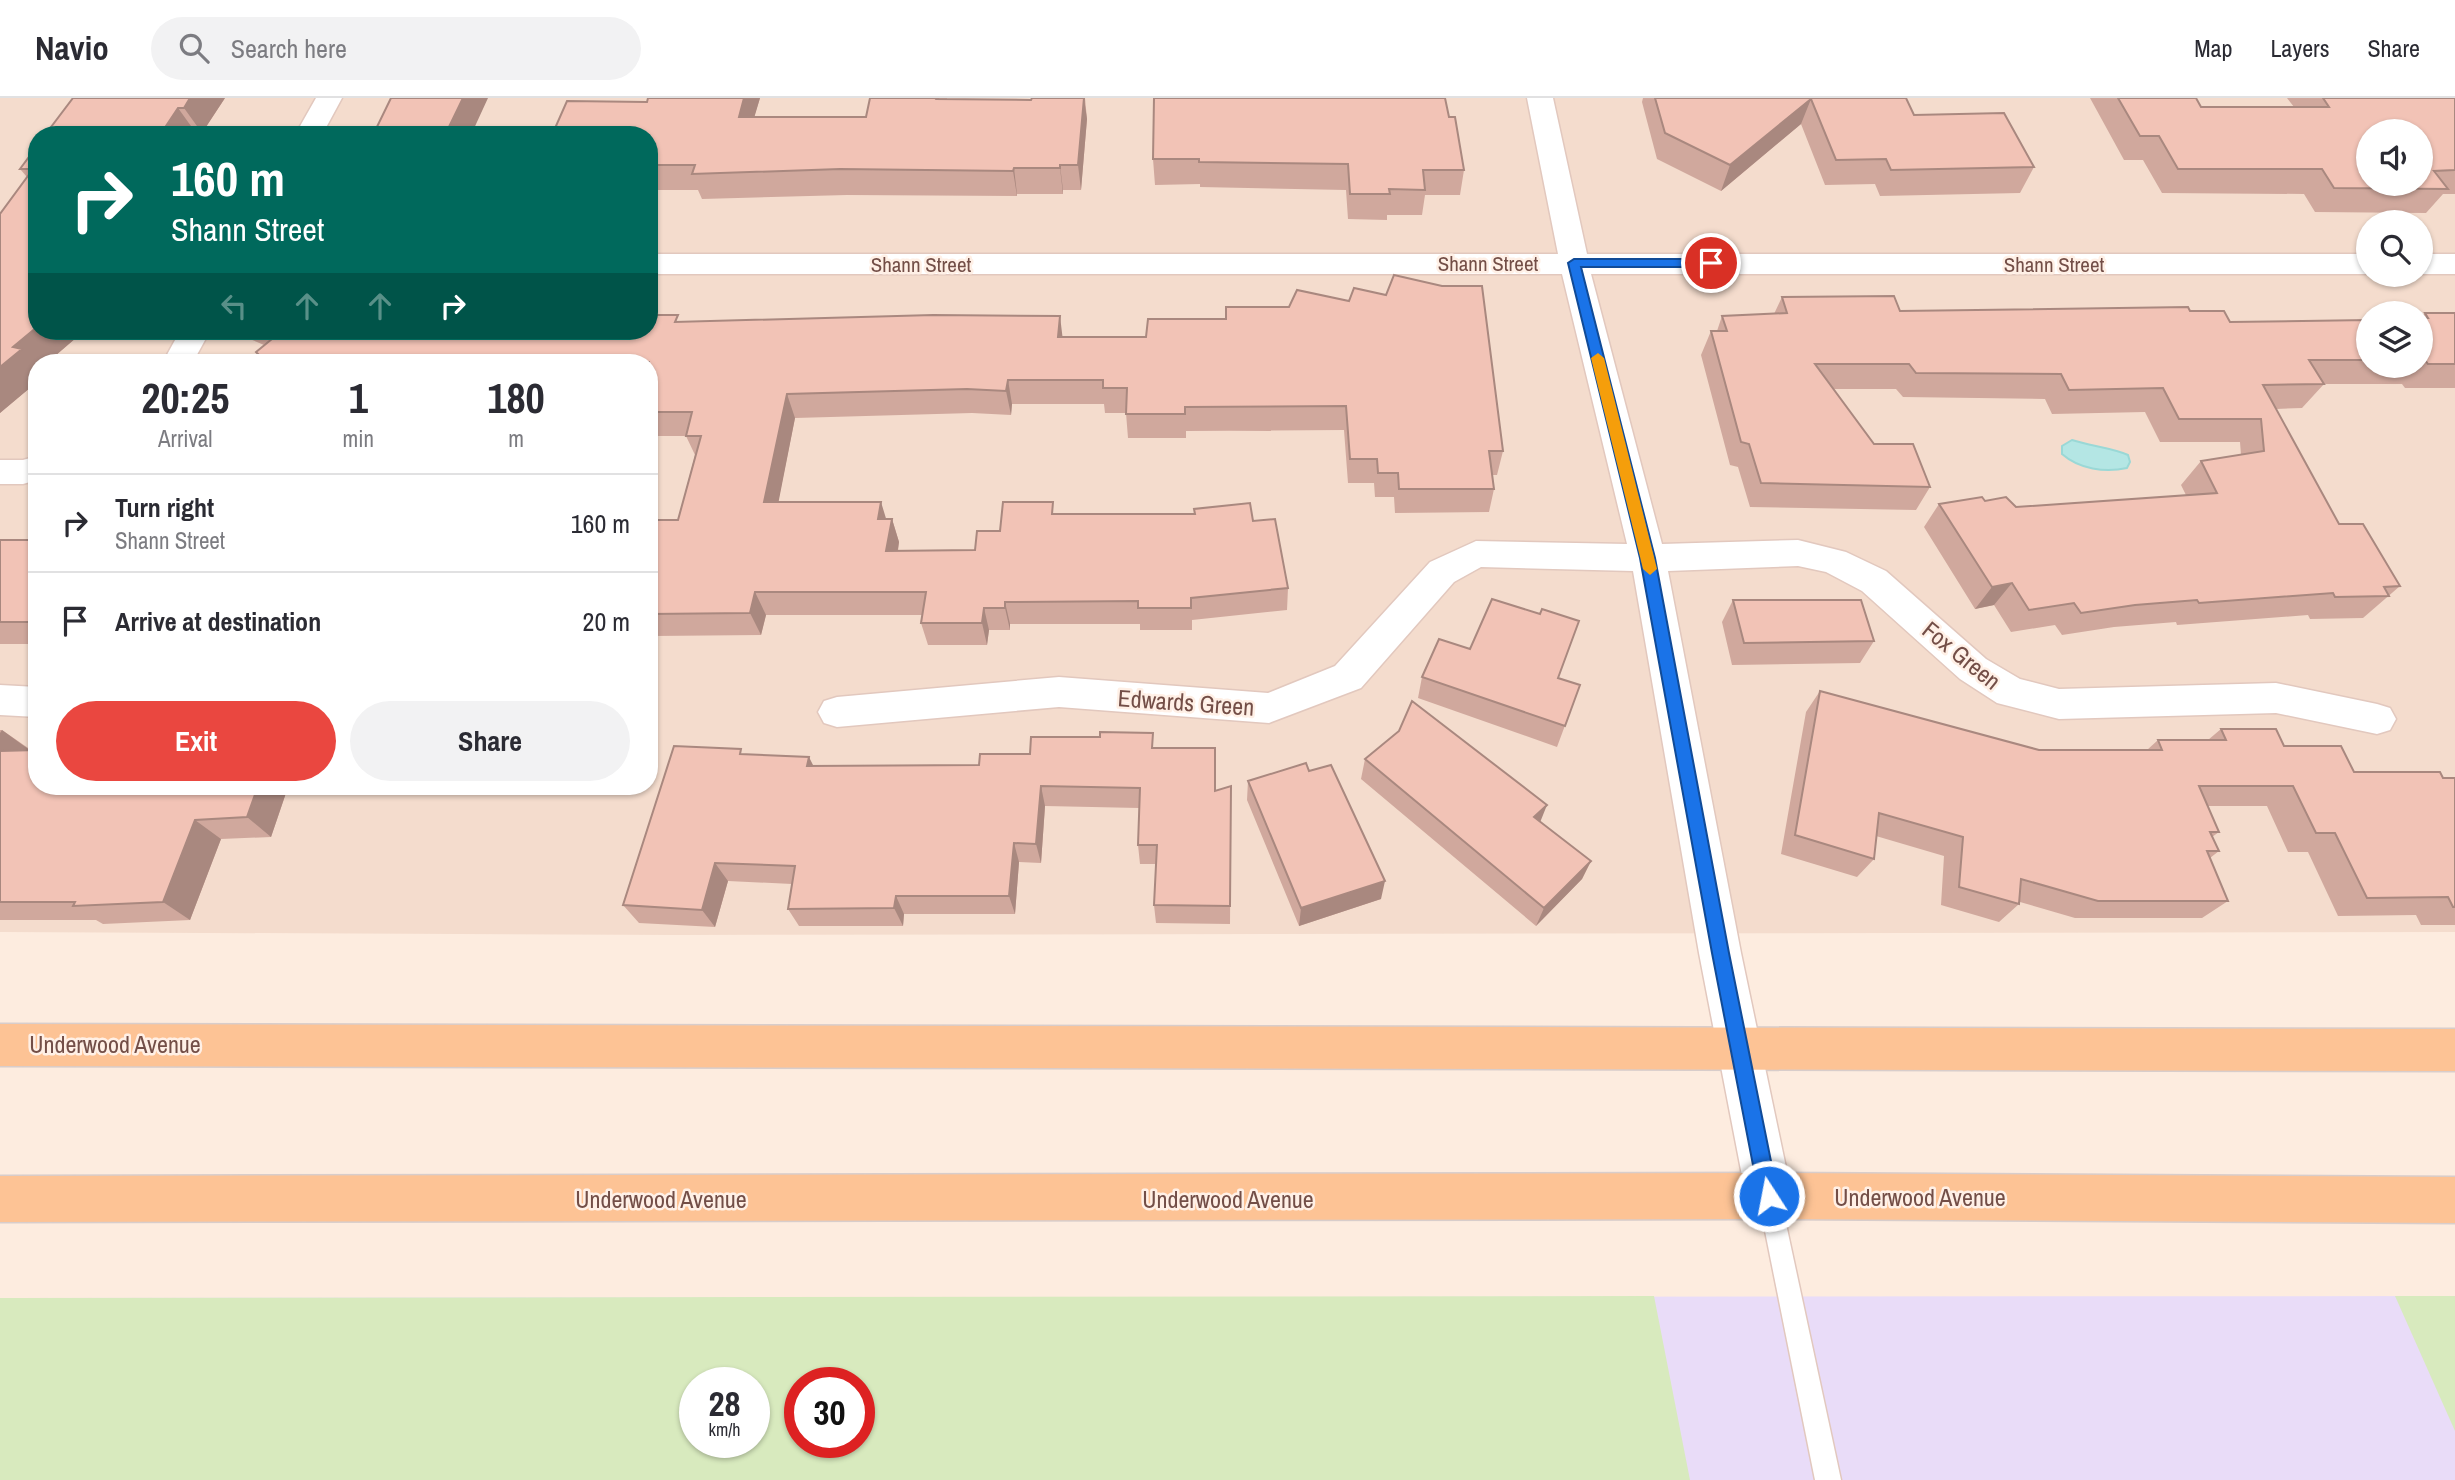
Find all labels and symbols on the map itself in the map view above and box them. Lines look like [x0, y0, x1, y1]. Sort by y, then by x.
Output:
pin [1681, 233, 1741, 293]
street label: Shann Street [1438, 249, 1538, 278]
street label: Shann Street [871, 250, 971, 279]
street label: Shann Street [2004, 250, 2104, 279]
street label: Fox Green [1916, 614, 2008, 696]
street label: Edwards Green [1117, 681, 1255, 723]
street label: Underwood Avenue [29, 1028, 201, 1060]
position arrow [1732, 1159, 1806, 1233]
street label: Underwood Avenue [1834, 1181, 2006, 1213]
street label: Underwood Avenue [575, 1183, 747, 1215]
street label: Underwood Avenue [1142, 1183, 1314, 1215]
speed limit sign: 30 [784, 1367, 875, 1458]

